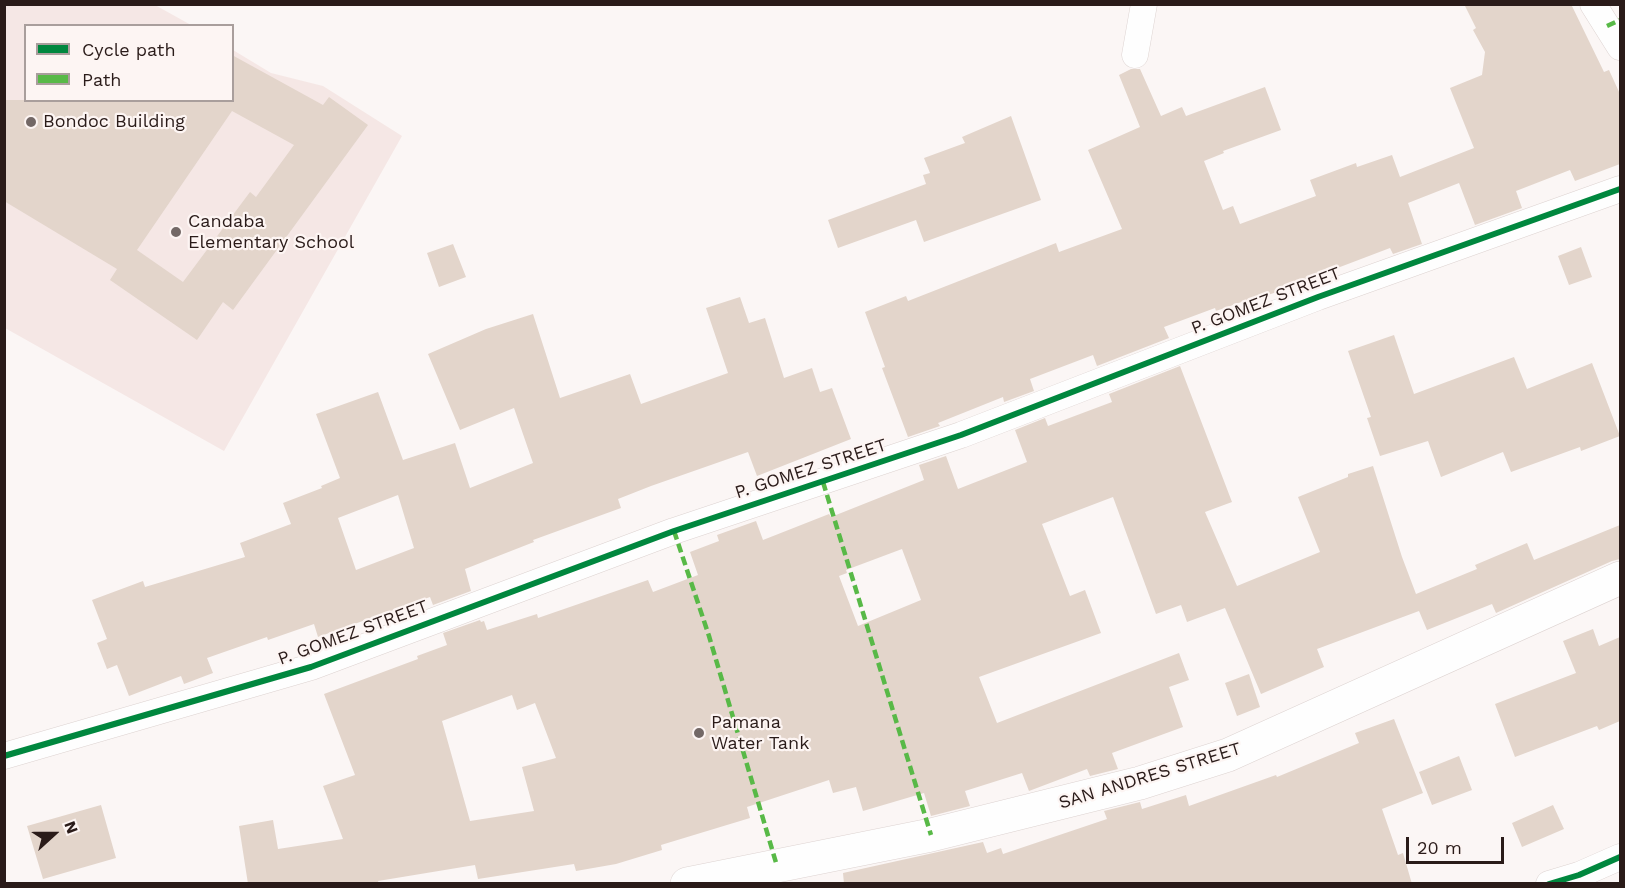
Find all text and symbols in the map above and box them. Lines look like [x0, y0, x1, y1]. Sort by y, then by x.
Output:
legend [24, 24, 234, 102]
text: Cycle path [82, 39, 176, 60]
text: Path [82, 69, 122, 90]
place label: Bondoc Building [43, 111, 185, 133]
marker: Bondoc Building [24, 115, 38, 129]
place label: Candaba Elementary School [188, 211, 354, 254]
marker: Candaba Elementary School [169, 225, 183, 239]
street label: P. GOMEZ STREET [1188, 263, 1344, 339]
street label: P. GOMEZ STREET [732, 434, 890, 504]
street label: P. GOMEZ STREET [275, 596, 431, 670]
place label: Pamana Water Tank [711, 712, 809, 754]
marker: Pamana Water Tank [692, 726, 706, 740]
street label: SAN ANDRES STREET [1056, 738, 1244, 814]
north arrow [24, 804, 84, 864]
text: N [60, 818, 82, 836]
scale bar [1409, 825, 1506, 863]
text: 20 m [1417, 837, 1462, 858]

